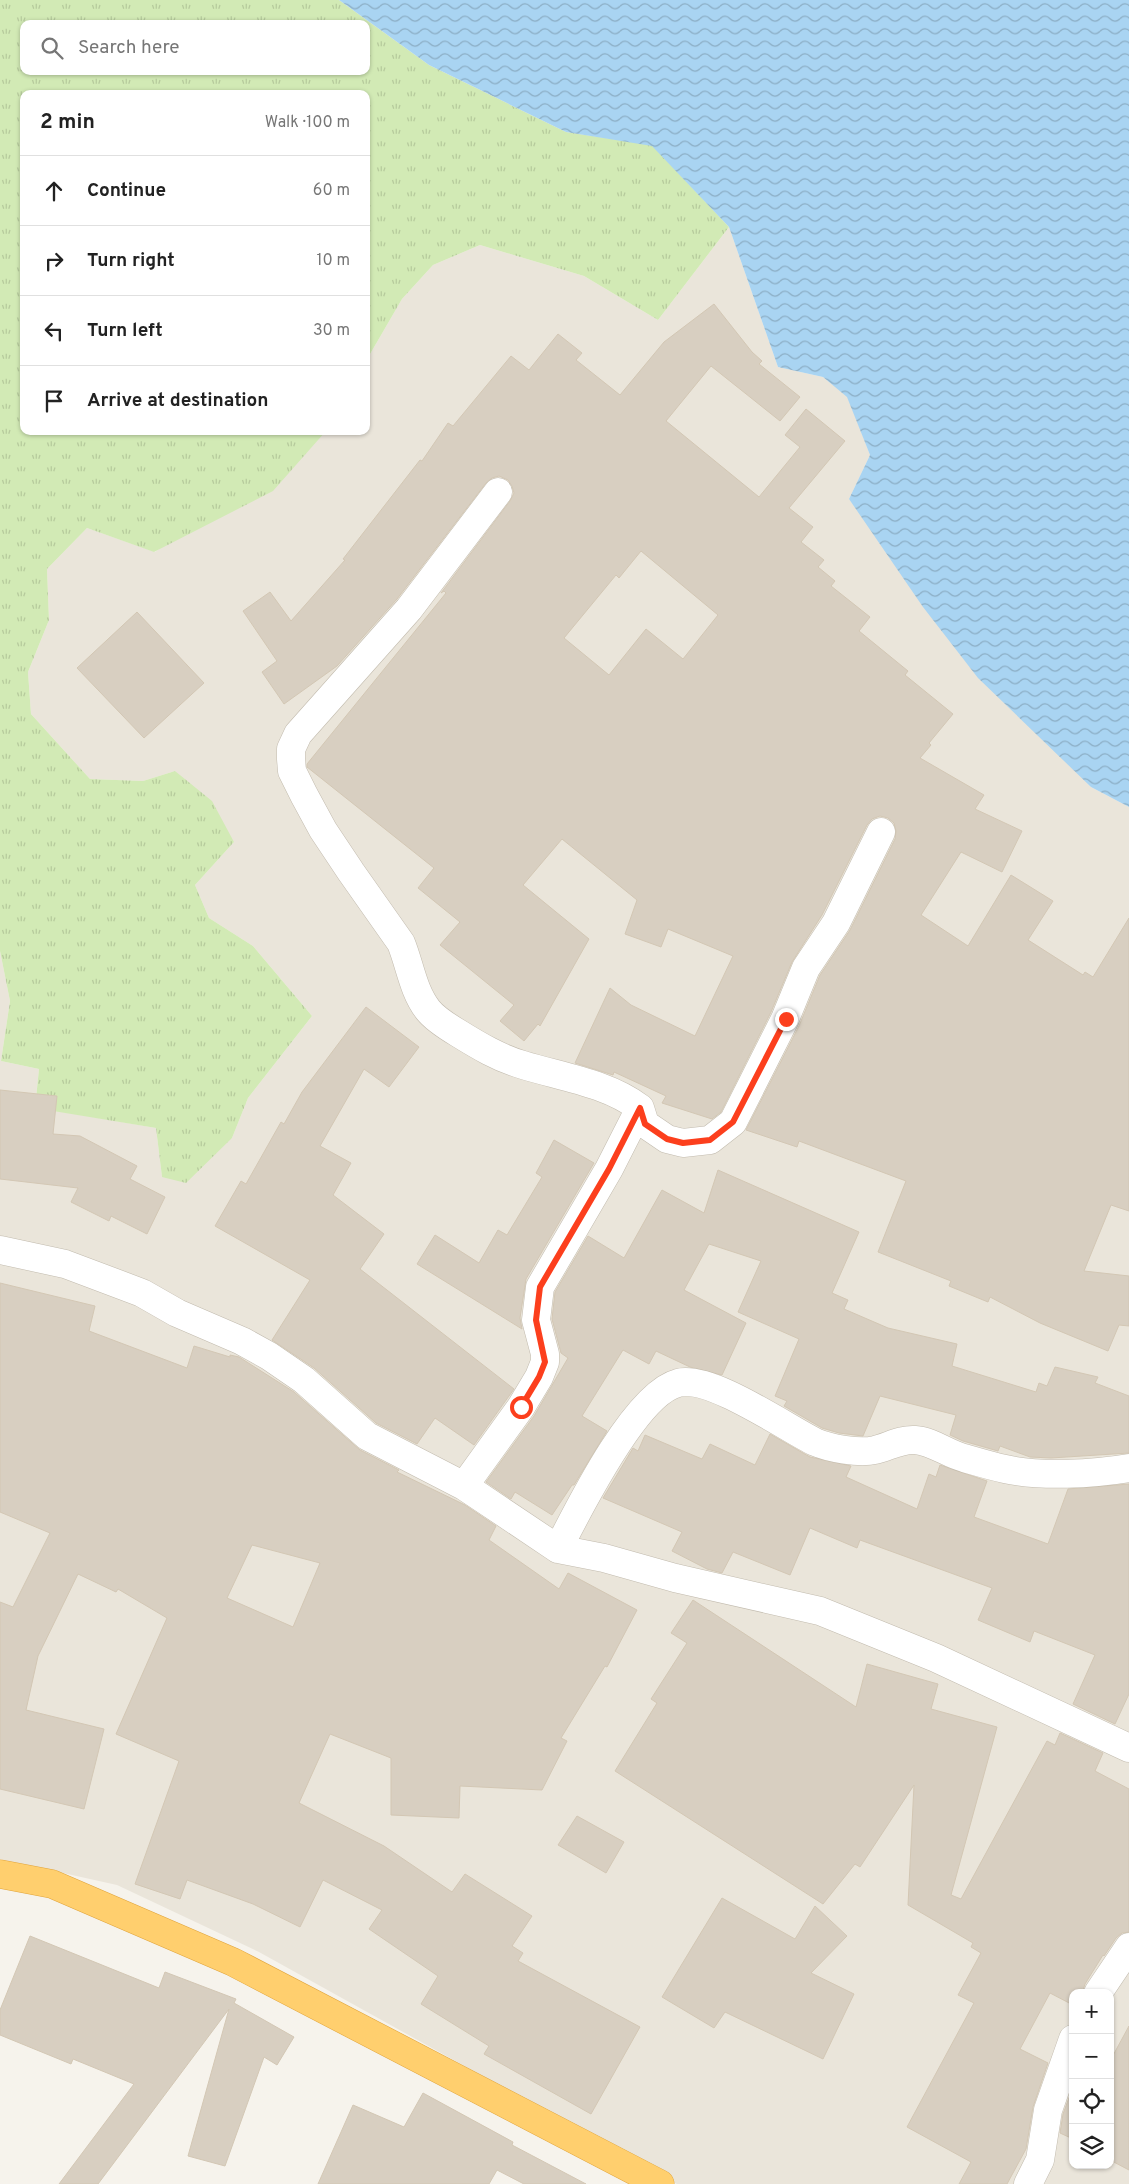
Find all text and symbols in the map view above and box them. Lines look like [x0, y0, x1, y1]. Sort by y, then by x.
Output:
search box [20, 20, 370, 75]
icon: search [38, 34, 66, 62]
text: Search here [78, 36, 180, 60]
text: 2 min [40, 109, 95, 136]
text: Walk · 100 m [265, 113, 350, 133]
icon: ahead [40, 177, 68, 205]
text: Continue [87, 179, 166, 203]
text: 60 m [313, 181, 350, 201]
icon: right [40, 247, 68, 275]
text: Turn right [87, 249, 175, 273]
text: 10 m [316, 251, 350, 271]
icon: left [40, 317, 68, 345]
text: Turn left [87, 319, 163, 343]
text: 30 m [313, 321, 350, 341]
icon: arrive [40, 387, 68, 415]
text: Arrive at destination [87, 389, 268, 413]
route end [775, 1008, 798, 1031]
route start [510, 1396, 533, 1419]
map controls [1069, 1989, 1114, 2169]
button: + [1069, 1989, 1114, 2034]
button: − [1069, 2034, 1114, 2079]
button: locate [1069, 2079, 1114, 2124]
button: layers [1069, 2124, 1114, 2169]

